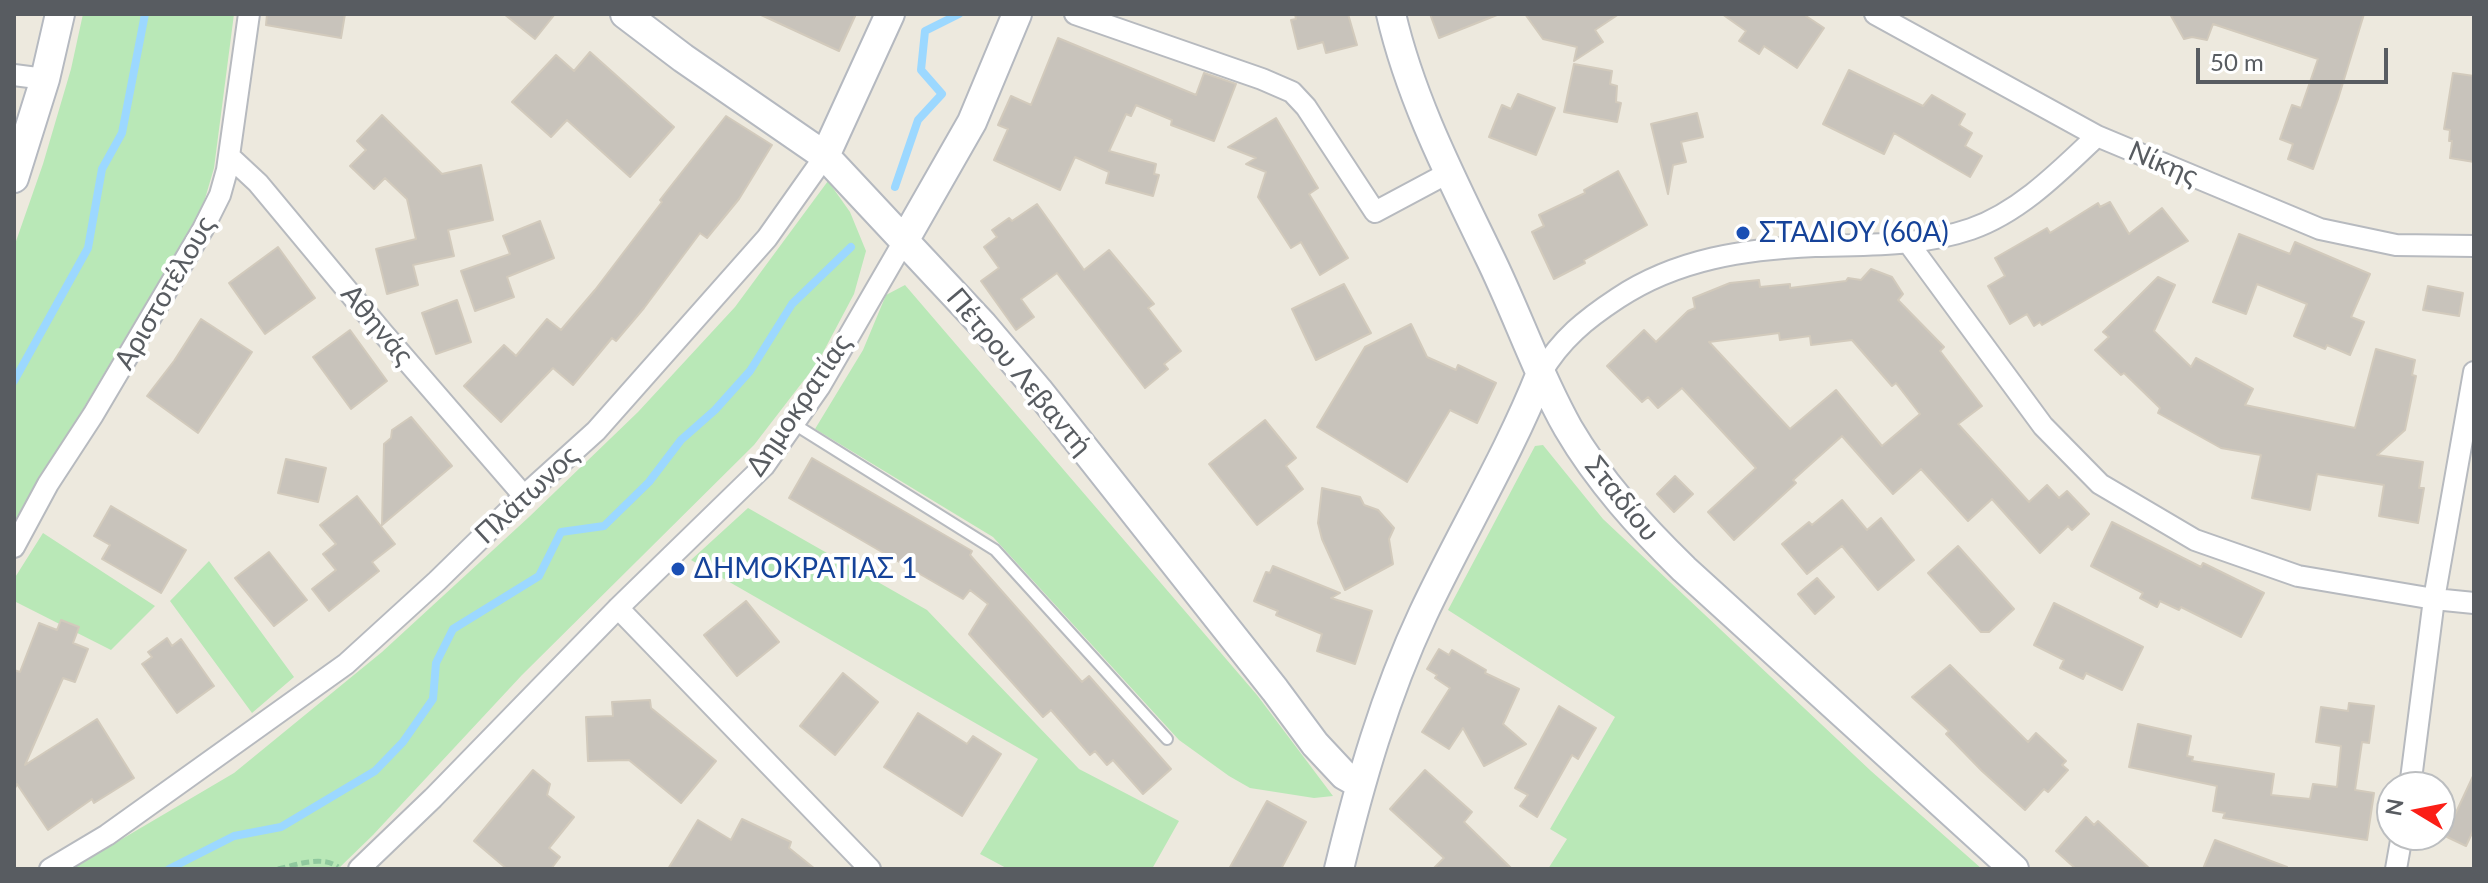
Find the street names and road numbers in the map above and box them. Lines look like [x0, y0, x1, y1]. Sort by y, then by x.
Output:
street label: Νίκης [2123, 134, 2203, 194]
street label: Αριστοτέλους [108, 210, 222, 376]
street label: Αθηνάς [334, 278, 420, 372]
street label: Πέτρου Λεβαντή [939, 282, 1099, 462]
street label: Δημοκρατίας [739, 328, 859, 482]
street label: Πλάτωνος [468, 439, 586, 551]
street label: Σταδίου [1578, 450, 1666, 548]

